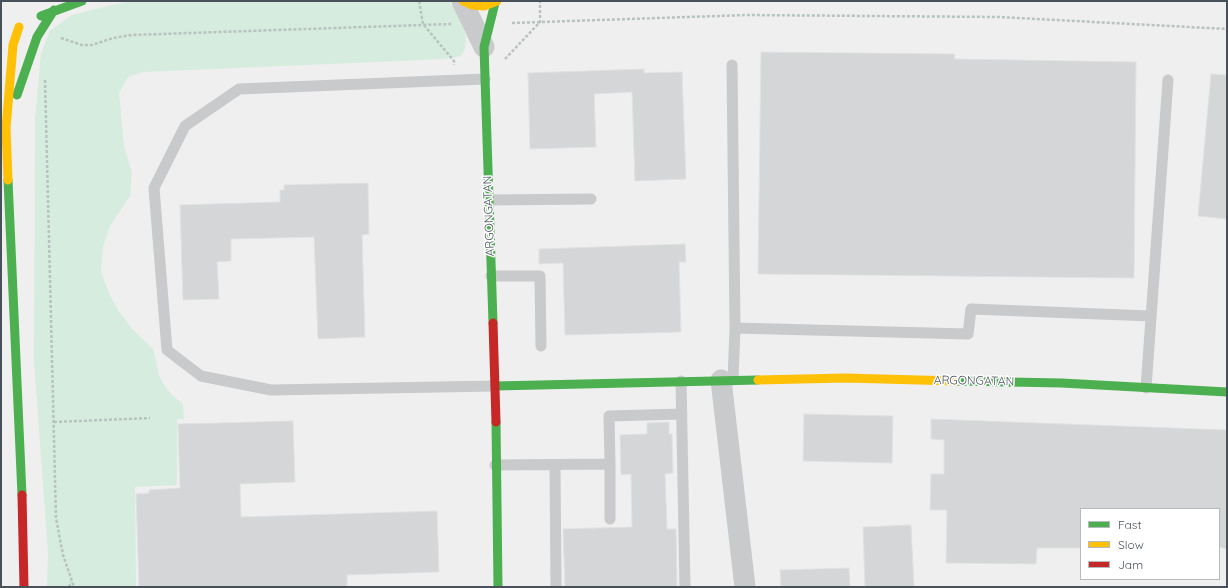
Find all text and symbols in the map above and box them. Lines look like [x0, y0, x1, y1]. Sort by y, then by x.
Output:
street label: ARGONGATAN [480, 175, 498, 257]
street label: ARGONGATAN [934, 373, 1014, 389]
legend [1080, 508, 1220, 580]
text: Fast [1118, 517, 1142, 532]
text: Slow [1118, 537, 1144, 552]
text: Jam [1118, 557, 1143, 572]

